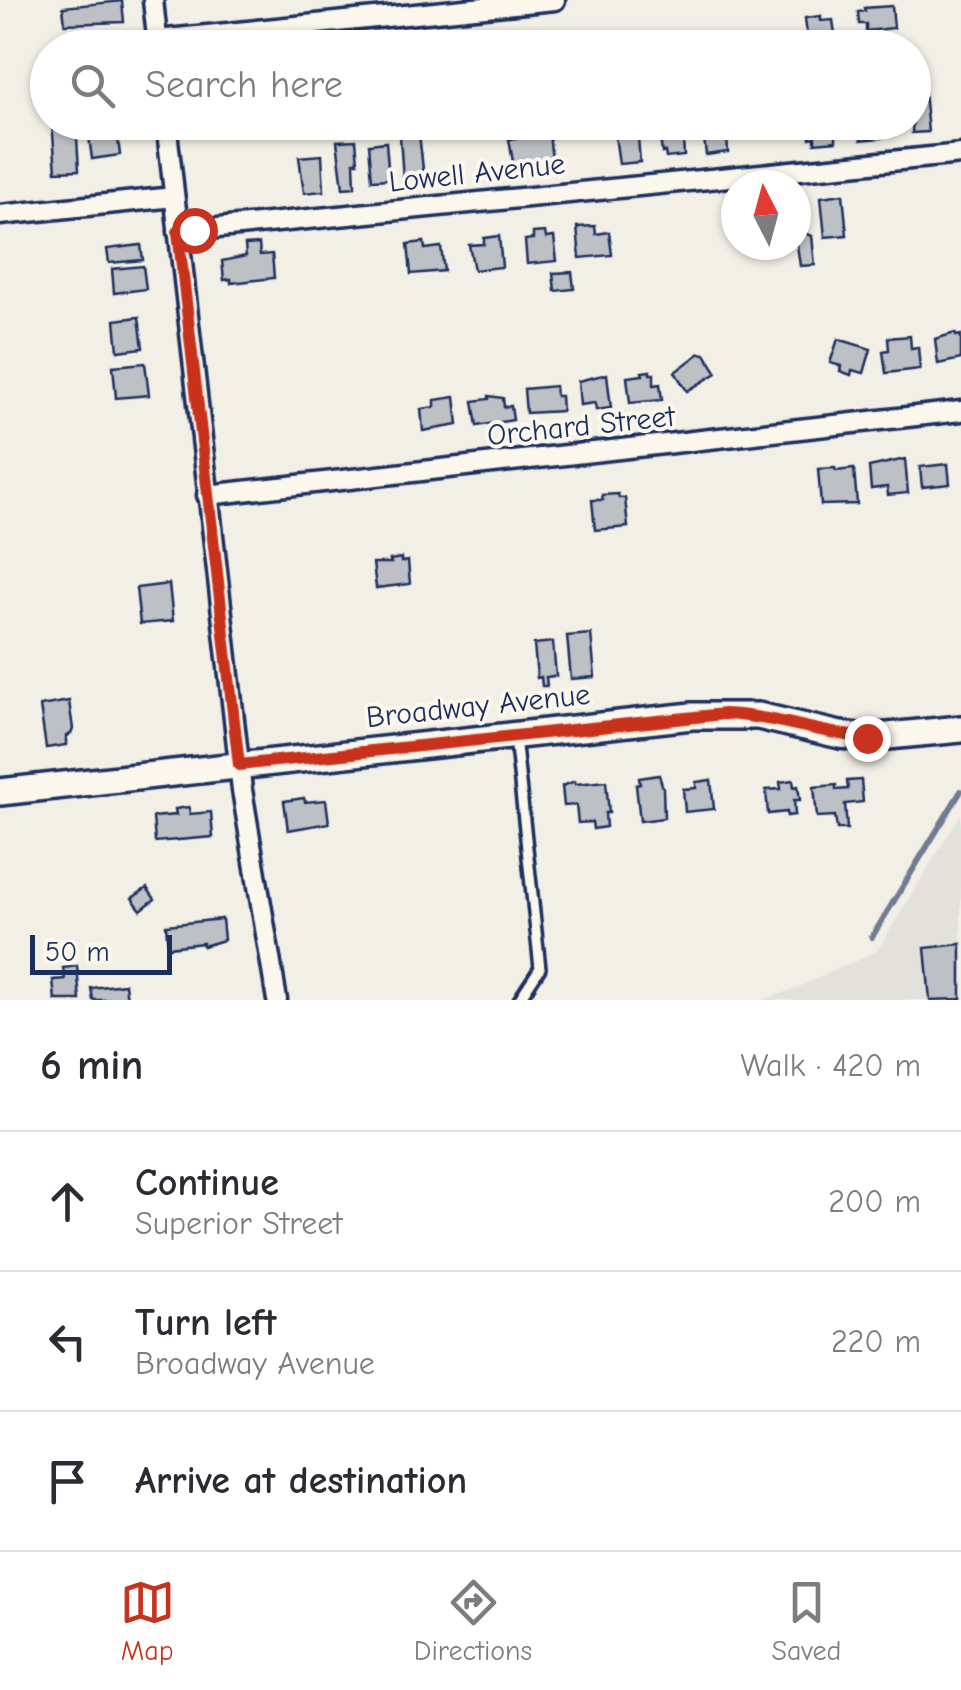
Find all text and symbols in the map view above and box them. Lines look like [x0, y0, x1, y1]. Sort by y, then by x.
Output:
search box [30, 30, 931, 140]
icon: search [65, 58, 120, 113]
text: Search here [145, 63, 343, 107]
street label: Lowell Avenue [387, 146, 567, 200]
north arrow [721, 170, 811, 260]
route start [172, 208, 218, 254]
street label: Orchard Street [485, 399, 678, 453]
street label: Broadway Avenue [364, 677, 592, 735]
route end [845, 716, 891, 762]
scale bar [30, 930, 172, 974]
text: 50 m [45, 936, 110, 968]
text: 6 min [40, 1041, 143, 1090]
text: Walk · 420 m [741, 1047, 921, 1084]
text: Continue [135, 1161, 279, 1205]
icon: ahead [40, 1174, 95, 1229]
text: 200 m [828, 1183, 921, 1220]
text: Superior Street [135, 1205, 342, 1242]
text: Turn left [135, 1301, 276, 1345]
icon: left [40, 1314, 95, 1369]
text: 220 m [831, 1323, 921, 1360]
text: Broadway Avenue [135, 1345, 375, 1382]
icon: arrive [40, 1454, 95, 1509]
text: Arrive at destination [135, 1459, 467, 1503]
tab: Map [120, 1575, 175, 1667]
tab: Directions [414, 1575, 532, 1667]
tab: Saved [771, 1575, 841, 1667]

